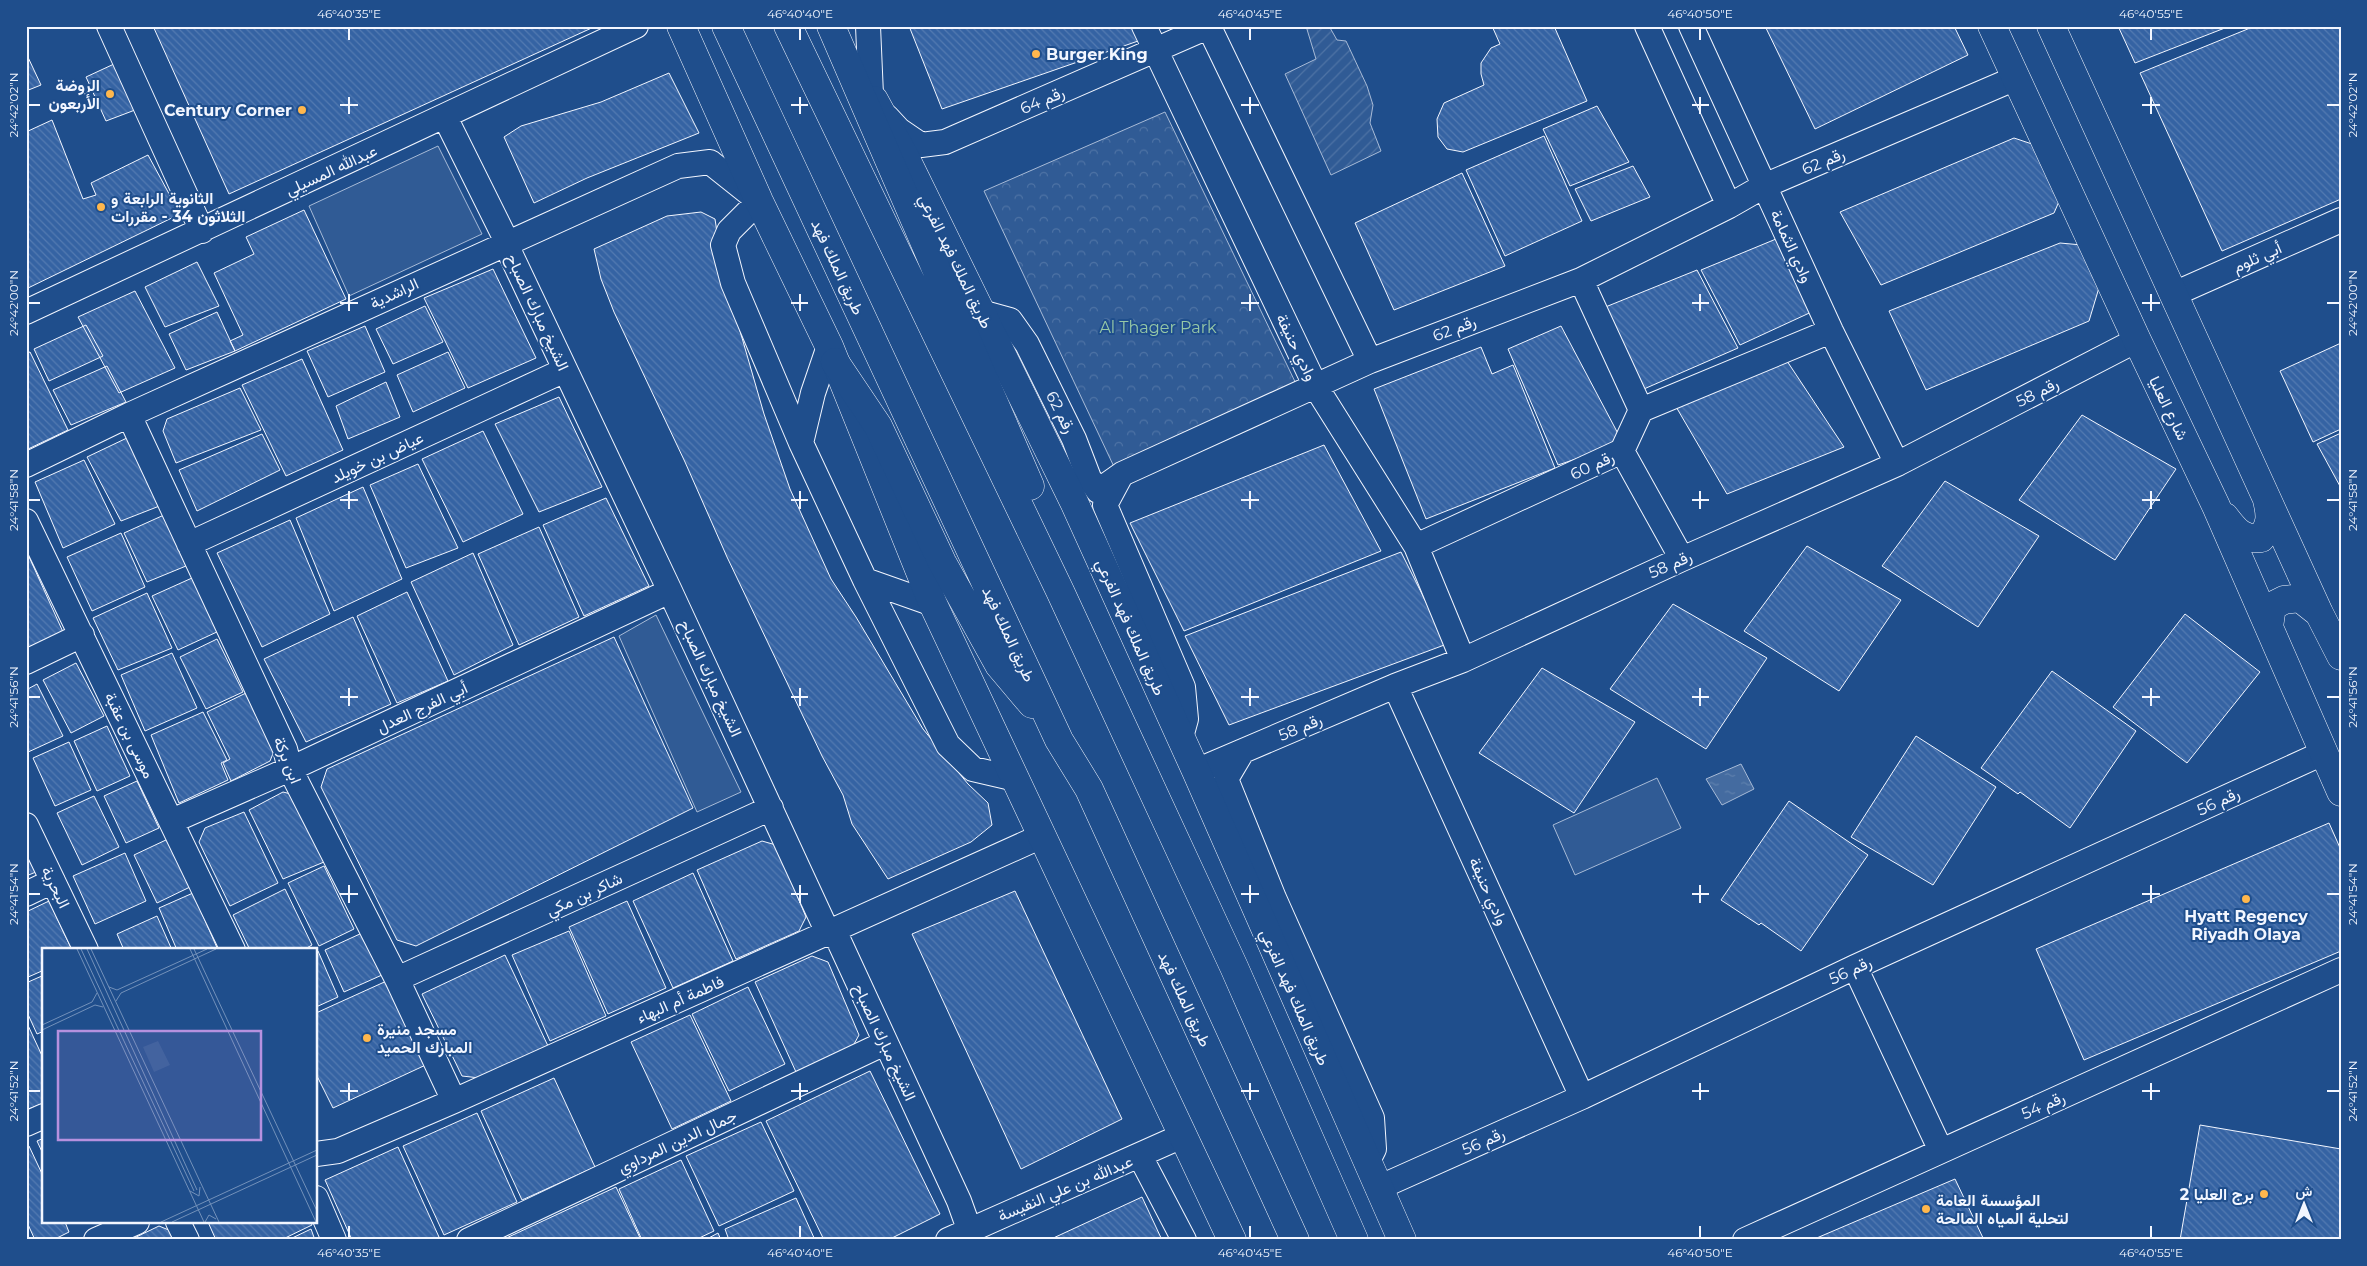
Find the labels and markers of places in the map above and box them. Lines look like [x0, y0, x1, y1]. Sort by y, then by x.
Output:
place label: Burger King [1046, 45, 1148, 64]
marker: Burger King [1030, 48, 1042, 60]
place label: الروضة الأربعون [49, 76, 100, 114]
marker: الروضة الأربعون [104, 88, 116, 100]
place label: Century Corner [164, 101, 292, 120]
marker: Century Corner [296, 104, 308, 116]
place label: الثانوية الرابعة و الثلاثون 34 - مقررات [111, 189, 245, 227]
marker: الثانوية الرابعة و الثلاثون 34 - مقررات [95, 201, 107, 213]
marker: Hyatt Regency Riyadh Olaya [2240, 893, 2252, 905]
place label: Hyatt Regency Riyadh Olaya [2184, 907, 2308, 944]
place label: مسجد منيرة المبارك الحميد [377, 1020, 472, 1058]
marker: مسجد منيرة المبارك الحميد [361, 1032, 373, 1044]
place label: برج العليا 2 [2180, 1185, 2254, 1205]
marker: برج العليا 2 [2258, 1188, 2270, 1200]
place label: المؤسسة العامة لتحلية المياه المالحة [1936, 1191, 2069, 1228]
marker: المؤسسة العامة لتحلية المياه المالحة [1920, 1203, 1932, 1215]

